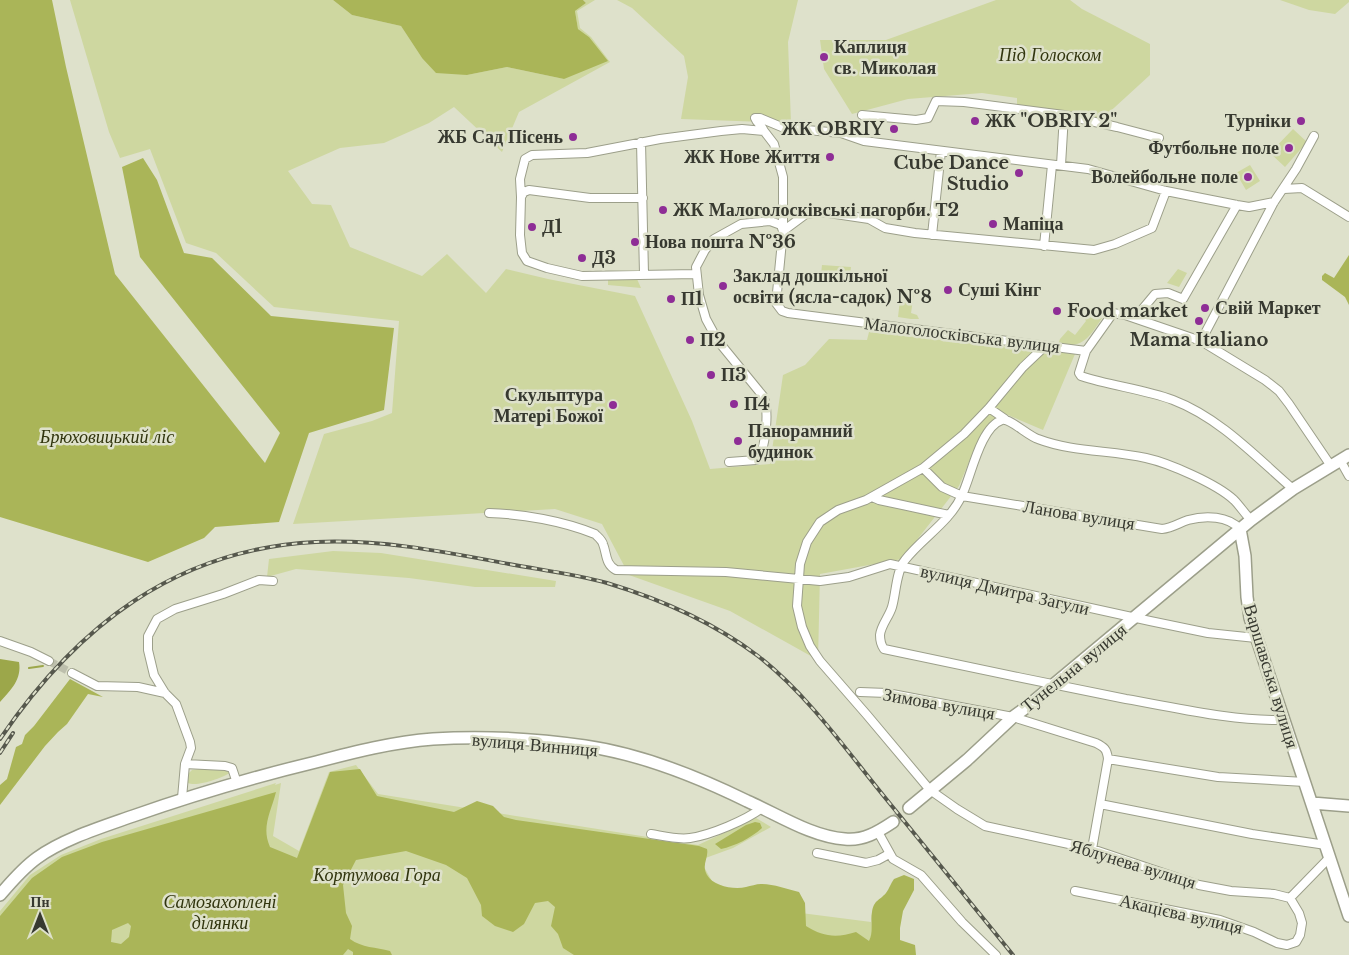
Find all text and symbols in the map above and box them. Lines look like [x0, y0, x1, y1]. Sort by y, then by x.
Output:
place label: Каплиця св. Миколая [834, 36, 937, 79]
park label: Під Голоском [998, 44, 1102, 66]
marker: Каплиця св. Миколая [818, 51, 830, 63]
place label: ЖК "OBRIY 2" [985, 110, 1117, 132]
place label: Турніки [1225, 110, 1291, 132]
marker: ЖК "OBRIY 2" [969, 115, 981, 127]
marker: Турніки [1295, 115, 1307, 127]
place label: ЖК OBRIY [781, 118, 885, 140]
marker: ЖК OBRIY [888, 123, 900, 135]
place label: ЖБ Сад Пісень [438, 126, 563, 148]
marker: ЖБ Сад Пісень [567, 131, 579, 143]
place label: Футбольне поле [1148, 137, 1279, 159]
marker: Футбольне поле [1283, 142, 1295, 154]
place label: ЖК Нове Життя [684, 146, 820, 168]
marker: ЖК Нове Життя [824, 151, 836, 163]
place label: Cube Dance Studio [893, 152, 1009, 195]
place label: Волейбольне поле [1091, 166, 1238, 188]
marker: Cube Dance Studio [1013, 167, 1025, 179]
marker: Волейбольне поле [1242, 171, 1254, 183]
place label: ЖК Малоголосківські пагорби. Т2 [673, 199, 959, 221]
marker: ЖК Малоголосківські пагорби. Т2 [657, 204, 669, 216]
place label: Мапіца [1003, 213, 1064, 235]
place label: Д1 [542, 216, 562, 238]
marker: Мапіца [987, 218, 999, 230]
marker: Д1 [526, 221, 538, 233]
place label: Нова пошта №36 [645, 231, 796, 253]
marker: Нова пошта №36 [629, 236, 641, 248]
place label: Д3 [592, 247, 616, 269]
marker: Д3 [576, 252, 588, 264]
place label: Заклад дошкільної освіти (ясла-садок) №8 [733, 265, 932, 308]
place label: Суші Кінг [958, 279, 1041, 301]
marker: Заклад дошкільної освіти (ясла-садок) №8 [717, 280, 729, 292]
marker: Суші Кінг [942, 284, 954, 296]
place label: П1 [681, 288, 703, 310]
marker: П1 [665, 293, 677, 305]
place label: Свій Маркет [1215, 297, 1321, 319]
place label: Food market [1067, 300, 1188, 322]
marker: Свій Маркет [1199, 302, 1211, 314]
marker: Food market [1051, 305, 1063, 317]
street label: Малоголосківська вулиця [863, 312, 1061, 358]
marker: Mama Italiano [1193, 315, 1205, 327]
place label: П2 [700, 329, 726, 351]
place label: Mama Italiano [1130, 329, 1269, 351]
marker: П2 [684, 334, 696, 346]
place label: П3 [721, 364, 746, 386]
marker: П3 [705, 369, 717, 381]
place label: Скульптура Матері Божої [494, 384, 604, 427]
place label: П4 [744, 393, 770, 415]
marker: П4 [728, 398, 740, 410]
marker: Скульптура Матері Божої [607, 399, 619, 411]
place label: Панорамний будинок [748, 420, 853, 463]
park label: Брюховицький ліс [39, 426, 174, 448]
marker: Панорамний будинок [732, 435, 744, 447]
street label: Ланова вулиця [1022, 495, 1136, 535]
street label: вулиця Дмитра Загули [918, 560, 1092, 620]
street label: Варшавська вулиця [1239, 601, 1303, 751]
street label: Тунельна вулиця [1017, 619, 1131, 717]
street label: Зимова вулиця [881, 683, 997, 725]
street label: вулиця Винниця [471, 729, 599, 761]
street label: Яблунева вулиця [1067, 834, 1199, 894]
park label: Кортумова Гора [312, 864, 441, 886]
street label: Акацієва вулиця [1117, 889, 1245, 939]
north arrow [15, 890, 65, 940]
park label: Самозахоплені ділянки [163, 891, 277, 934]
text: Пн [31, 893, 49, 911]

